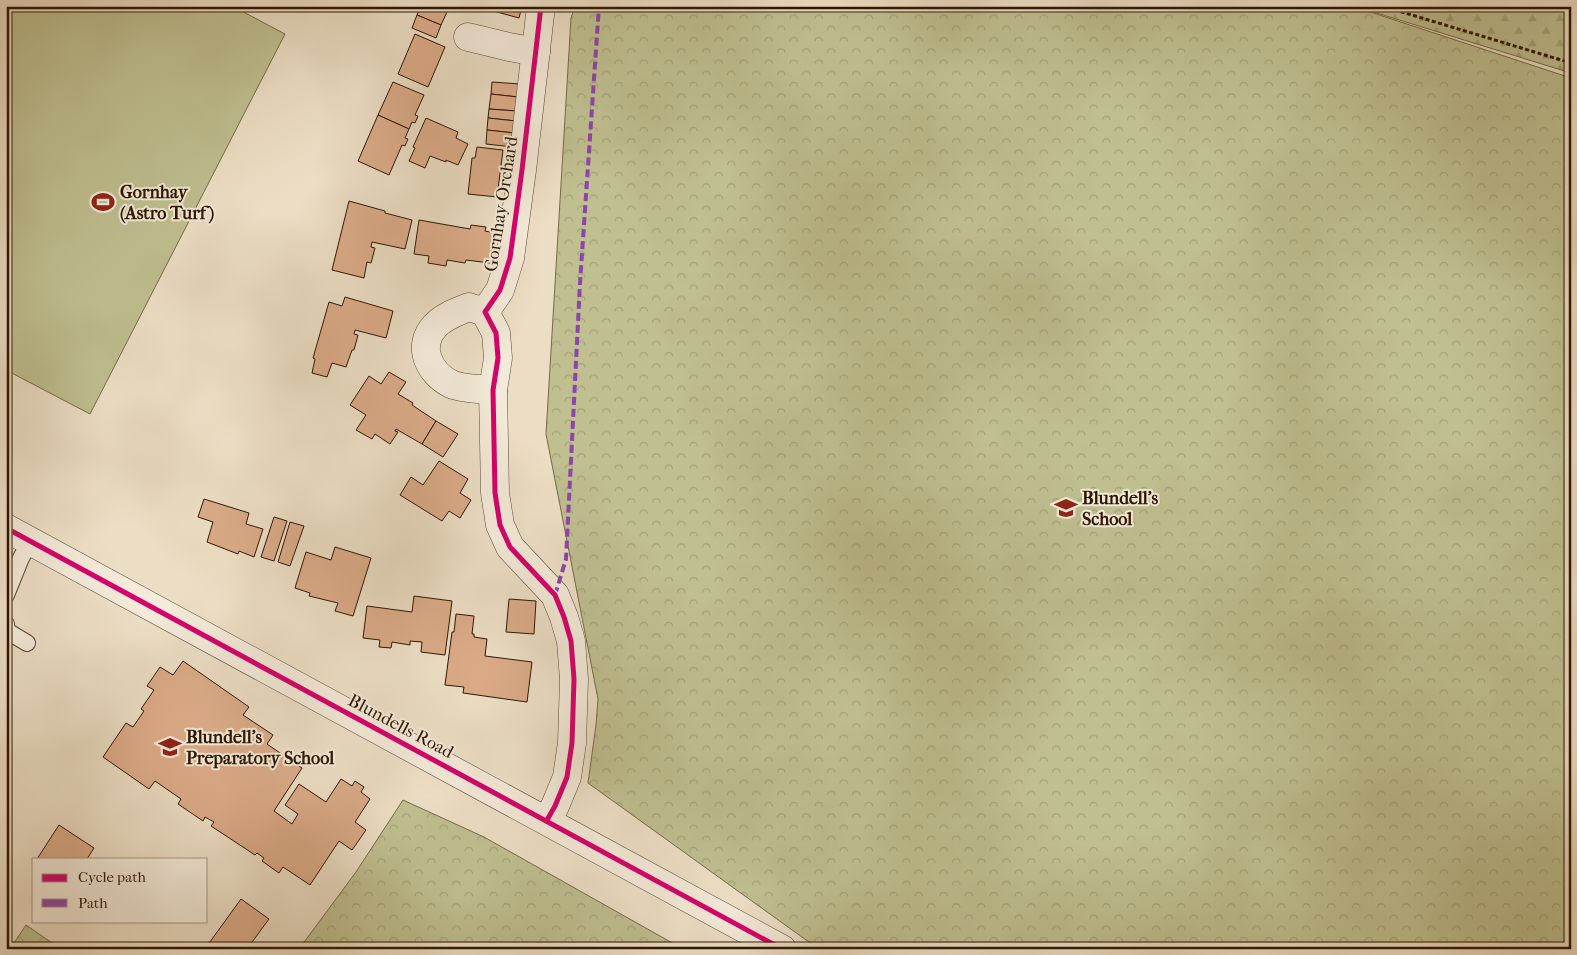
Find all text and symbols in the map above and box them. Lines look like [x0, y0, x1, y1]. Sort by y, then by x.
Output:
street label: Gornhay Orchard [480, 135, 523, 273]
place label: Gornhay (Astro Turf) [120, 182, 214, 224]
sports icon: Gornhay (Astro Turf) [90, 189, 116, 215]
place label: Blundell's School [1082, 488, 1158, 530]
school or university icon: Blundell's School [1053, 495, 1079, 521]
street label: Blundells Road [344, 690, 457, 763]
place label: Blundell's Preparatory School [186, 727, 335, 769]
school or university icon: Blundell's Preparatory School [157, 734, 183, 760]
legend [32, 858, 208, 922]
text: Cycle path [78, 868, 146, 886]
text: Path [78, 894, 108, 912]

